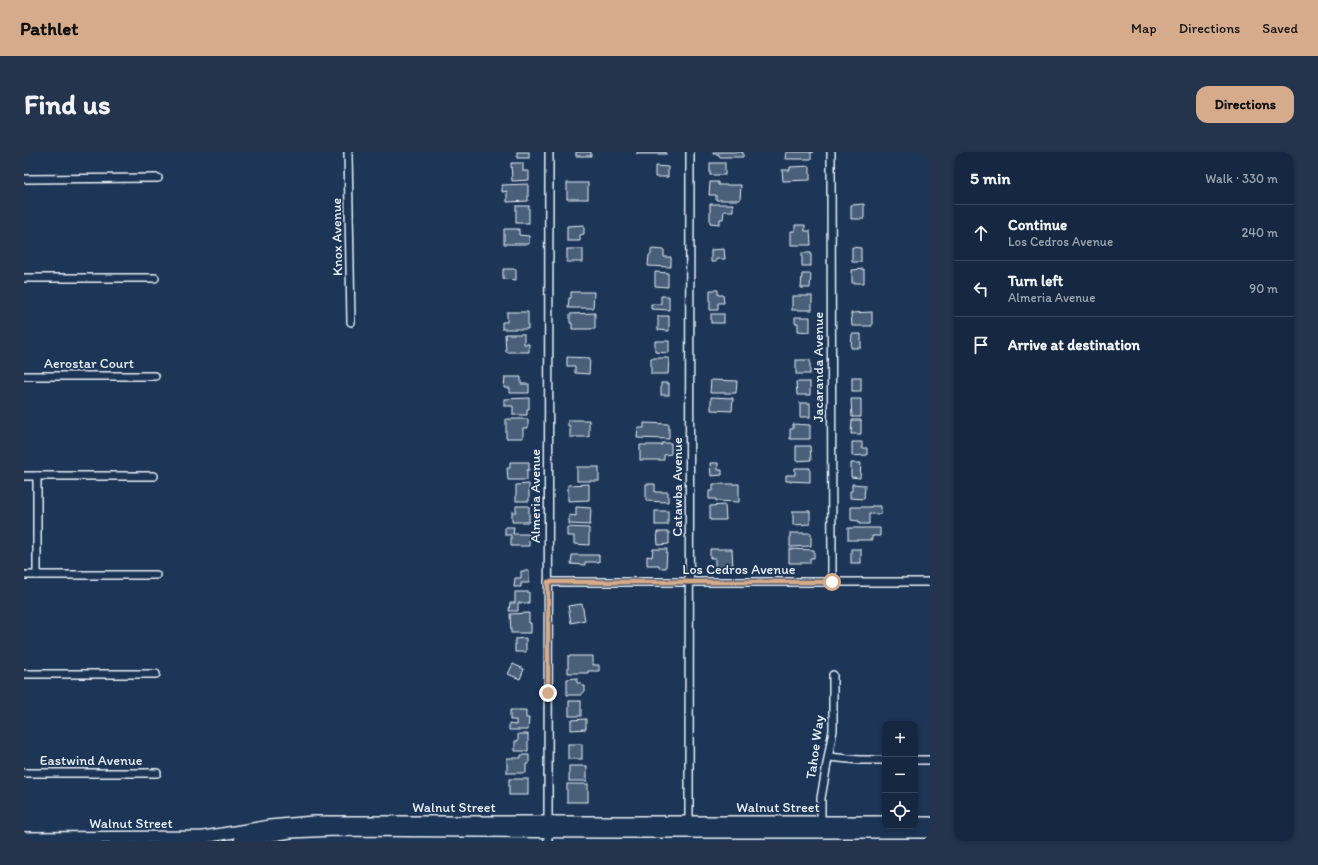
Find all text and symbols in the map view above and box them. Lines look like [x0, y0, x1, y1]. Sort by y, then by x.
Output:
text: Pathlet [20, 17, 78, 40]
text: Map [1131, 20, 1157, 37]
text: Directions [1179, 20, 1240, 37]
text: Saved [1262, 20, 1298, 37]
button: Directions [1196, 86, 1294, 123]
text: Find us [24, 87, 111, 121]
text: 5 min [970, 168, 1010, 188]
text: Walk · 330 m [1205, 171, 1278, 186]
street label: Knox Avenue [328, 198, 346, 276]
text: Continue [1008, 216, 1067, 234]
icon: ahead [970, 222, 992, 244]
text: 240 m [1241, 225, 1278, 240]
text: Los Cedros Avenue [1008, 234, 1113, 249]
text: Turn left [1008, 272, 1063, 290]
icon: left [970, 278, 992, 300]
text: 90 m [1249, 281, 1278, 296]
text: Almeria Avenue [1008, 290, 1095, 305]
street label: Jacaranda Avenue [810, 311, 827, 422]
icon: arrive [970, 334, 992, 356]
text: Arrive at destination [1008, 336, 1140, 354]
street label: Aerostar Court [44, 355, 134, 372]
street label: Catawba Avenue [669, 437, 686, 537]
street label: Almeria Avenue [527, 449, 544, 543]
street label: Los Cedros Avenue [682, 561, 796, 578]
route start [823, 573, 841, 591]
route end [539, 684, 557, 702]
street label: Tahoe Way [802, 714, 828, 780]
map controls [882, 721, 918, 829]
button: + [882, 721, 918, 757]
street label: Eastwind Avenue [40, 752, 143, 769]
button: − [882, 757, 918, 793]
button: locate [882, 793, 918, 829]
street label: Walnut Street [412, 799, 496, 816]
street label: Walnut Street [736, 799, 820, 816]
street label: Walnut Street [89, 815, 173, 832]

